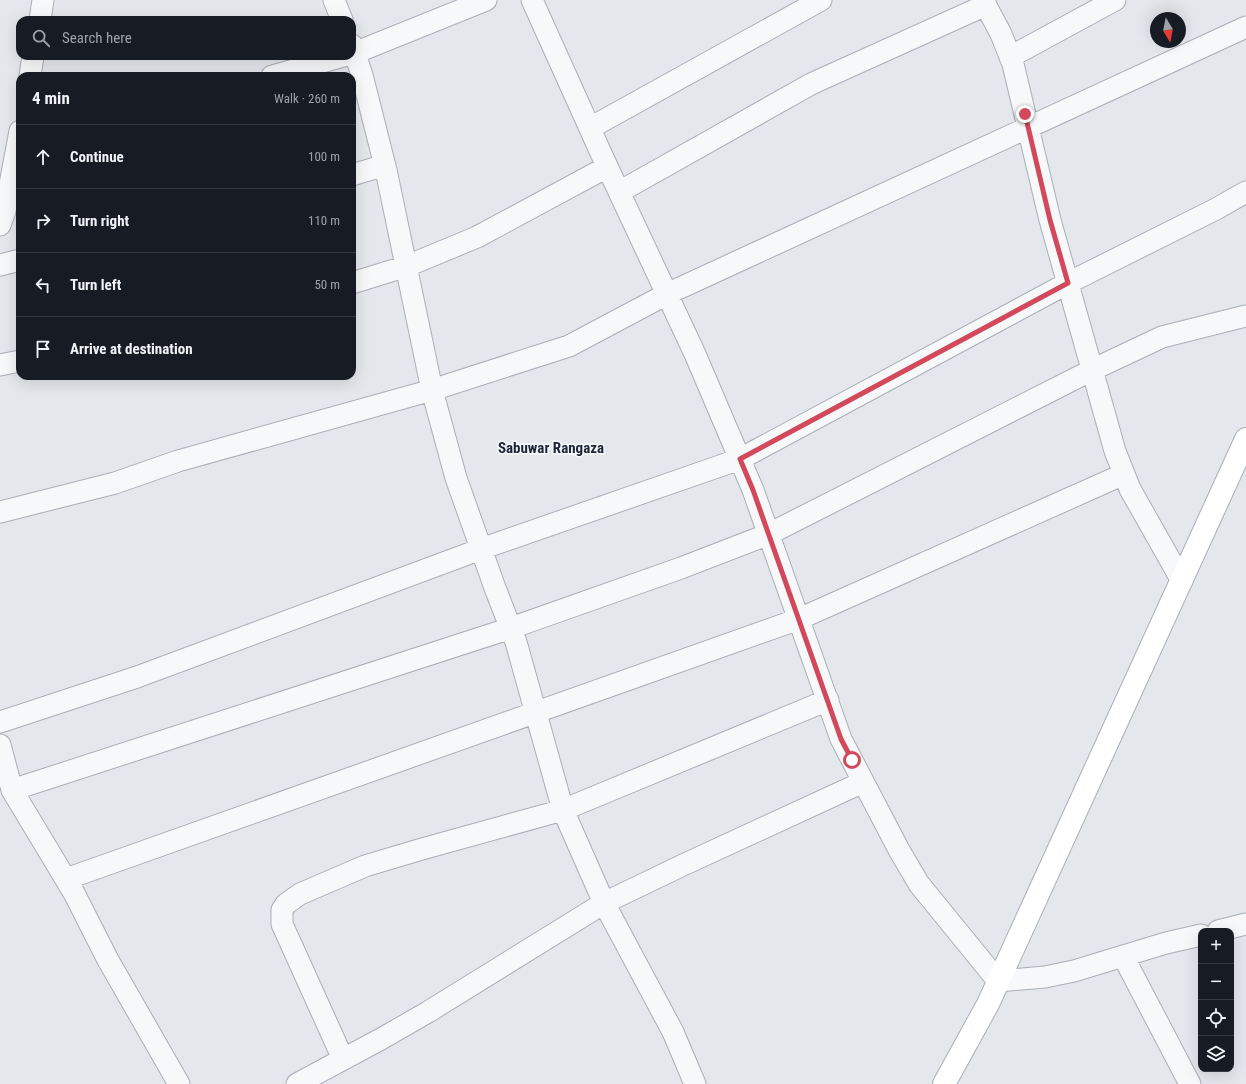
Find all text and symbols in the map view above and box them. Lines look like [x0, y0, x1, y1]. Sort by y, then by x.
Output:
north arrow [1150, 12, 1186, 48]
search box [16, 16, 356, 60]
icon: search [30, 27, 52, 49]
text: Search here [62, 29, 132, 47]
text: 4 min [32, 88, 70, 108]
text: Walk · 260 m [274, 91, 340, 106]
route end [1016, 105, 1034, 123]
icon: ahead [32, 146, 54, 168]
text: Continue [70, 148, 124, 166]
text: 100 m [308, 149, 340, 164]
icon: right [32, 210, 54, 232]
text: Turn right [70, 212, 129, 230]
text: 110 m [308, 213, 340, 228]
icon: left [32, 274, 54, 296]
text: Turn left [70, 276, 121, 294]
text: 50 m [314, 277, 340, 292]
icon: arrive [32, 338, 54, 360]
text: Arrive at destination [70, 340, 193, 358]
district label: Sabuwar Rangaza [498, 439, 604, 457]
route start [843, 751, 861, 769]
map controls [1198, 928, 1234, 1072]
button: + [1198, 928, 1234, 964]
button: − [1198, 964, 1234, 1000]
button: locate [1198, 1000, 1234, 1036]
button: layers [1198, 1036, 1234, 1072]

